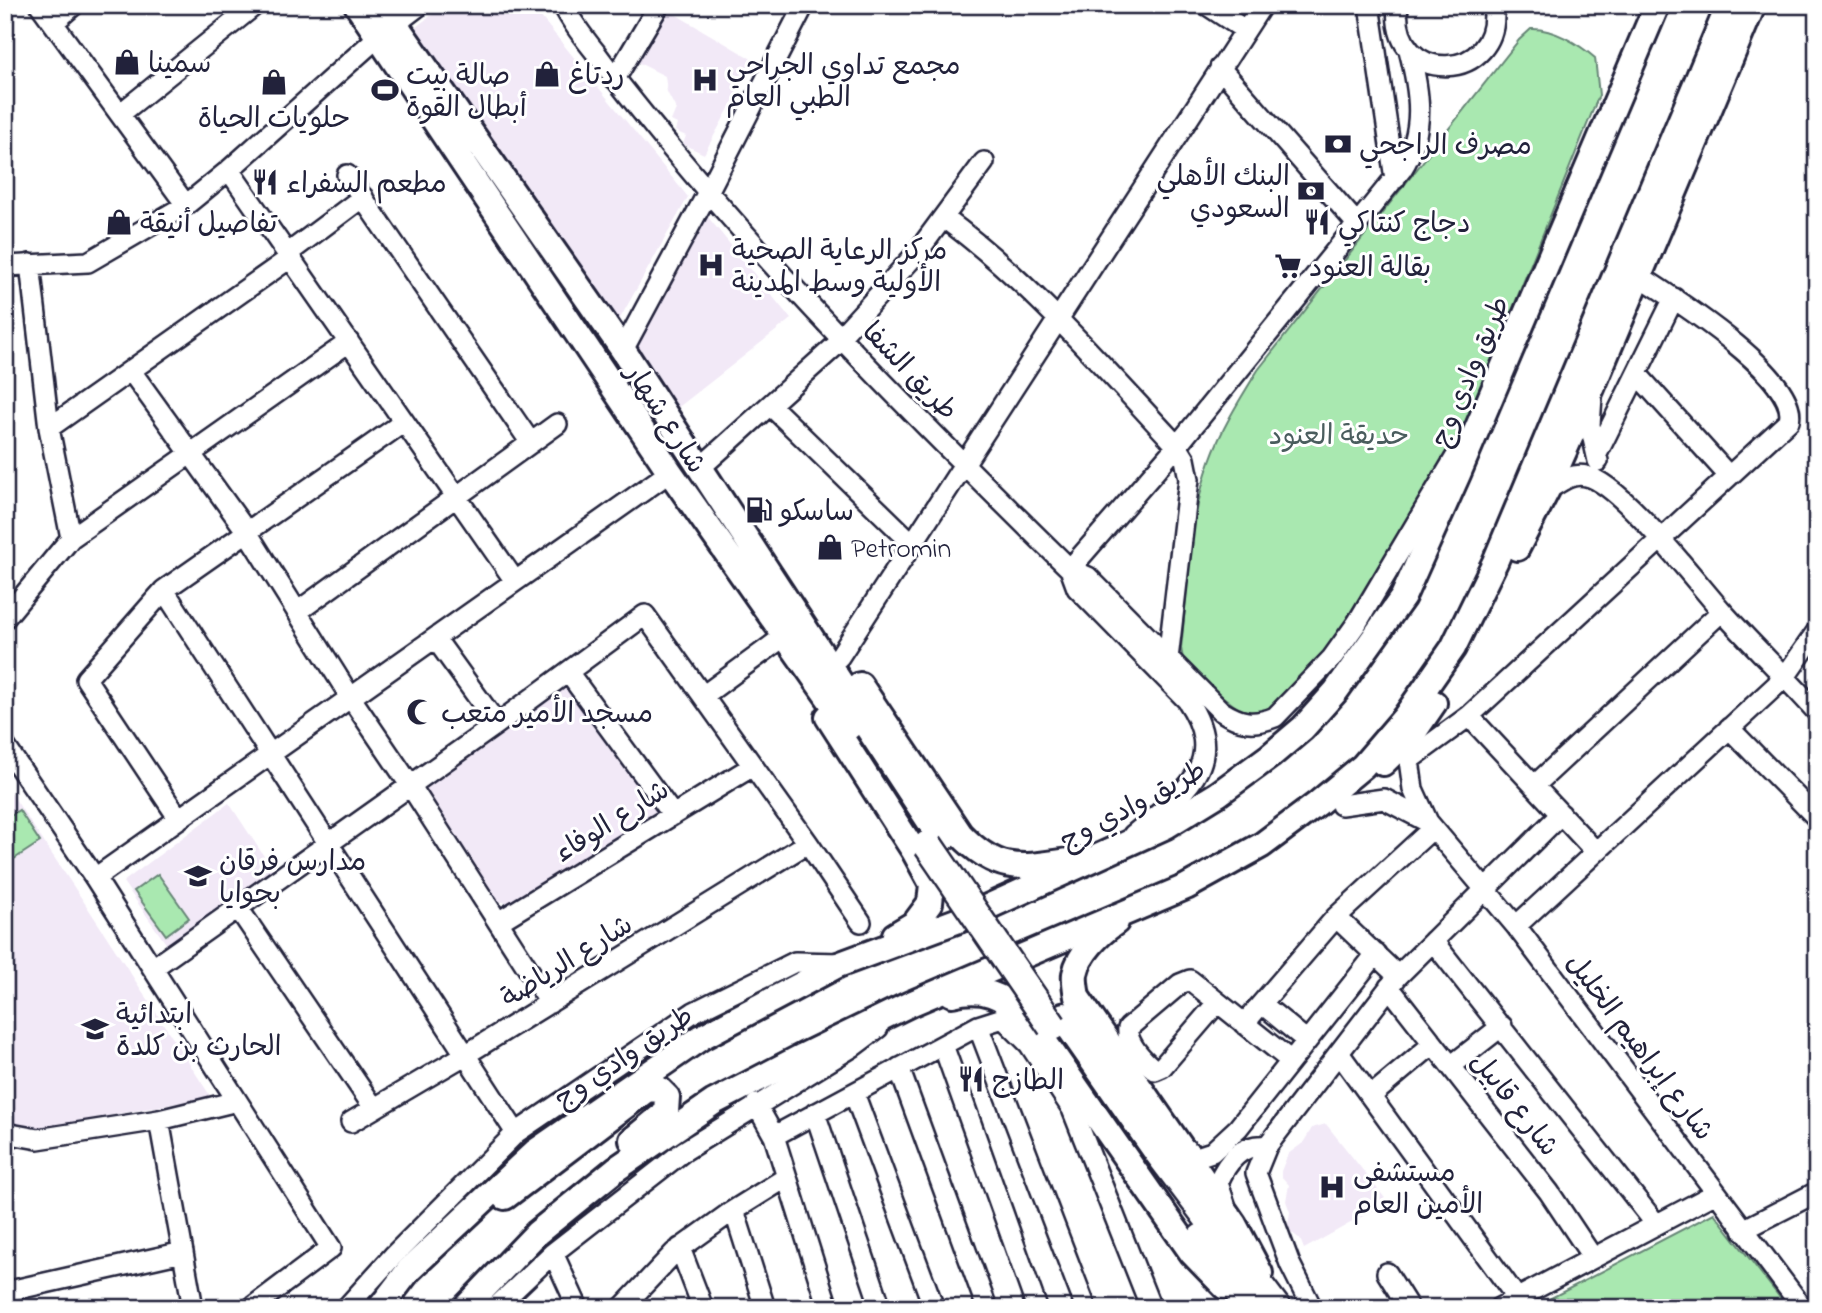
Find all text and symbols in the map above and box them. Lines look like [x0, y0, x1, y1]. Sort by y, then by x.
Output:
place label: سمينا [148, 45, 212, 86]
shop icon: سمينا [112, 47, 142, 77]
place label: مجمع تداوي الجراحي الطبي العام [726, 47, 961, 121]
place label: صالة بيت أبطال القوة [406, 57, 527, 130]
place label: ردتاغ [568, 57, 625, 98]
shop icon: ردتاغ [532, 59, 562, 89]
hospital icon: مجمع تداوي الجراحي الطبي العام [690, 65, 720, 95]
shop icon: حلويات الحياة [259, 67, 289, 97]
sports icon: صالة بيت أبطال القوة [370, 75, 400, 105]
place label: حلويات الحياة [198, 100, 350, 141]
place label: مصرف الراجحي [1359, 127, 1532, 169]
bank icon: مصرف الراجحي [1323, 129, 1353, 159]
place label: البنك الأهلي السعودي [1156, 157, 1290, 231]
place label: مطعم السفراء [286, 165, 447, 206]
restaurant icon: مطعم السفراء [250, 167, 280, 197]
bank icon: البنك الأهلي السعودي [1296, 176, 1326, 206]
place label: تفاصيل أنيقة [140, 205, 278, 246]
place label: دجاج كنتاكي [1338, 205, 1470, 247]
shop icon: تفاصيل أنيقة [104, 207, 134, 237]
restaurant icon: دجاج كنتاكي [1302, 207, 1332, 237]
place label: مركز الرعاية الصحية الأولية وسط المدينة [732, 232, 947, 305]
place label: بقالة العنود [1309, 249, 1431, 290]
hospital icon: مركز الرعاية الصحية الأولية وسط المدينة [696, 250, 726, 280]
supermarket icon: بقالة العنود [1273, 251, 1303, 281]
street label: طريق وادي وج [1422, 291, 1522, 454]
street label: طريق الشفا [851, 314, 966, 431]
street label: شارع شهار [612, 355, 715, 483]
park label: حديقة العنود [1269, 417, 1409, 458]
place label: ساسكو [778, 493, 854, 534]
fuel station icon: ساسكو [744, 495, 774, 525]
place label: Petromin [851, 530, 951, 571]
shop icon: Petromin [815, 532, 845, 562]
place label: مسجد الأمير متعب [441, 694, 653, 736]
mosque icon: مسجد الأمير متعب [405, 697, 435, 727]
street label: طريق وادي وج [1053, 751, 1214, 863]
street label: شارع الوفاء [547, 771, 678, 875]
place label: مدارس فرقان بحوايا [219, 843, 366, 916]
school or university icon: مدارس فرقان بحوايا [183, 861, 213, 891]
street label: شارع الرياضة [494, 906, 642, 1020]
street label: شارع إبراهيم الخليل [1554, 946, 1722, 1151]
place label: ابتدائية الحارث بن كلدة [116, 996, 282, 1069]
street label: طريق وادي وج [547, 997, 703, 1121]
school or university icon: ابتدائية الحارث بن كلدة [80, 1014, 110, 1044]
street label: شارع قابيل [1459, 1044, 1567, 1166]
place label: الطازج [992, 1062, 1064, 1103]
restaurant icon: الطازج [956, 1064, 986, 1094]
place label: مستشفى الأمين العام [1353, 1154, 1483, 1227]
hospital icon: مستشفى الأمين العام [1317, 1172, 1347, 1202]

